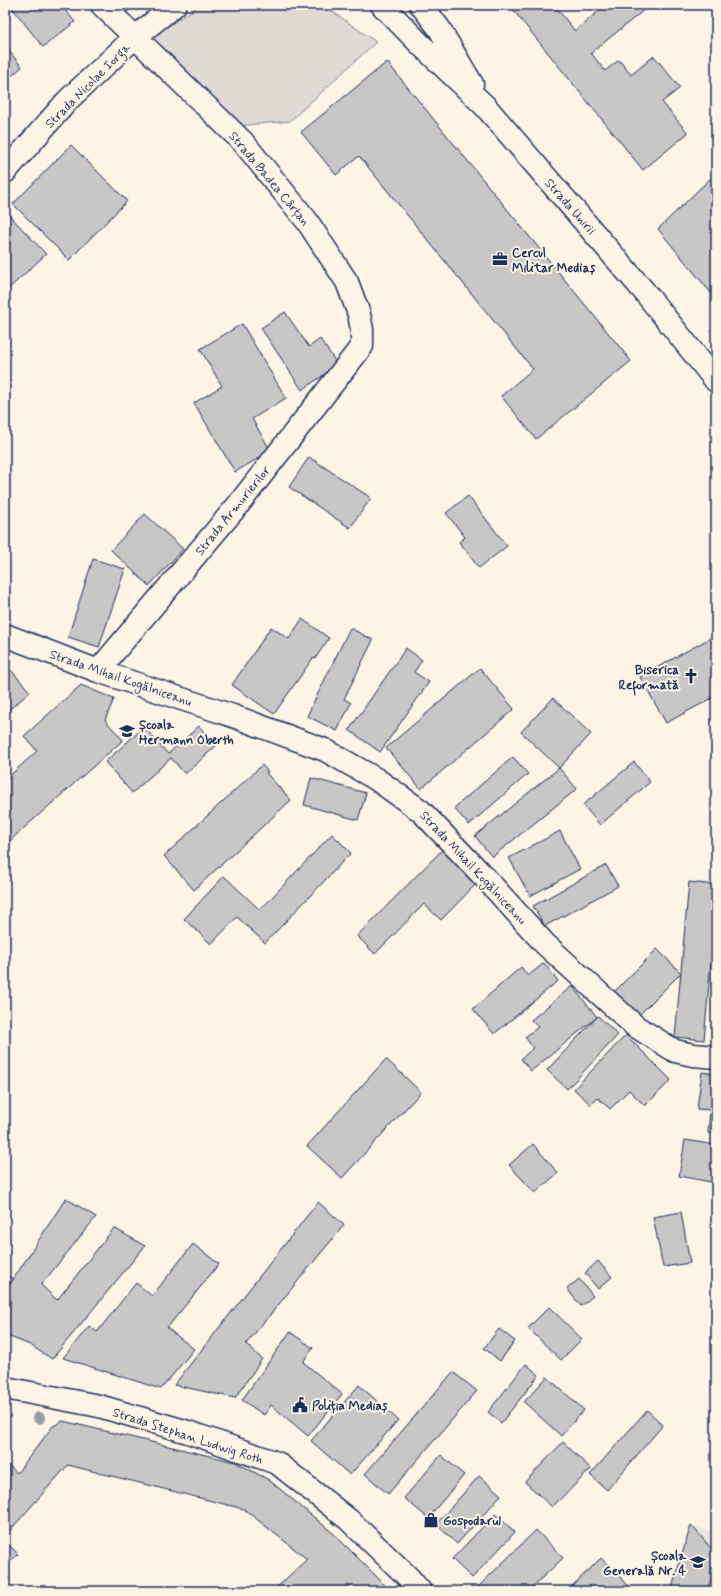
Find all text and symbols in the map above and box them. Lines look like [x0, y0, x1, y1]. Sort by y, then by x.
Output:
street label: Strada Nicolae Iorga [42, 40, 136, 134]
street label: Strada Badea Cârțan [224, 128, 313, 230]
street label: Strada Unirii [541, 175, 599, 239]
place label: Cercul Militar Mediaș [512, 245, 596, 277]
office icon: Cercul Militar Mediaș [491, 250, 509, 268]
street label: Strada Armurierilor [192, 462, 275, 559]
street label: Strada Mihail Kogălniceanu [47, 646, 194, 712]
place label: Biserica Reformată [619, 662, 679, 696]
church icon: Biserica Reformată [682, 667, 700, 685]
place label: Școala Hermann Oberth [139, 717, 234, 749]
school or university icon: Școala Hermann Oberth [118, 722, 136, 740]
street label: Strada Mihail Kogălniceanu [415, 808, 530, 929]
public building icon: Poliția Mediaș [291, 1396, 309, 1414]
place label: Poliția Mediaș [312, 1398, 388, 1415]
street label: Strada Stephan Ludwig Roth [110, 1404, 265, 1469]
shop icon: Gospodarul [422, 1511, 440, 1529]
place label: Gospodarul [443, 1513, 501, 1530]
place label: Școala Generală Nr. 4 [603, 1548, 687, 1580]
school or university icon: Școala Generală Nr. 4 [689, 1553, 707, 1571]

